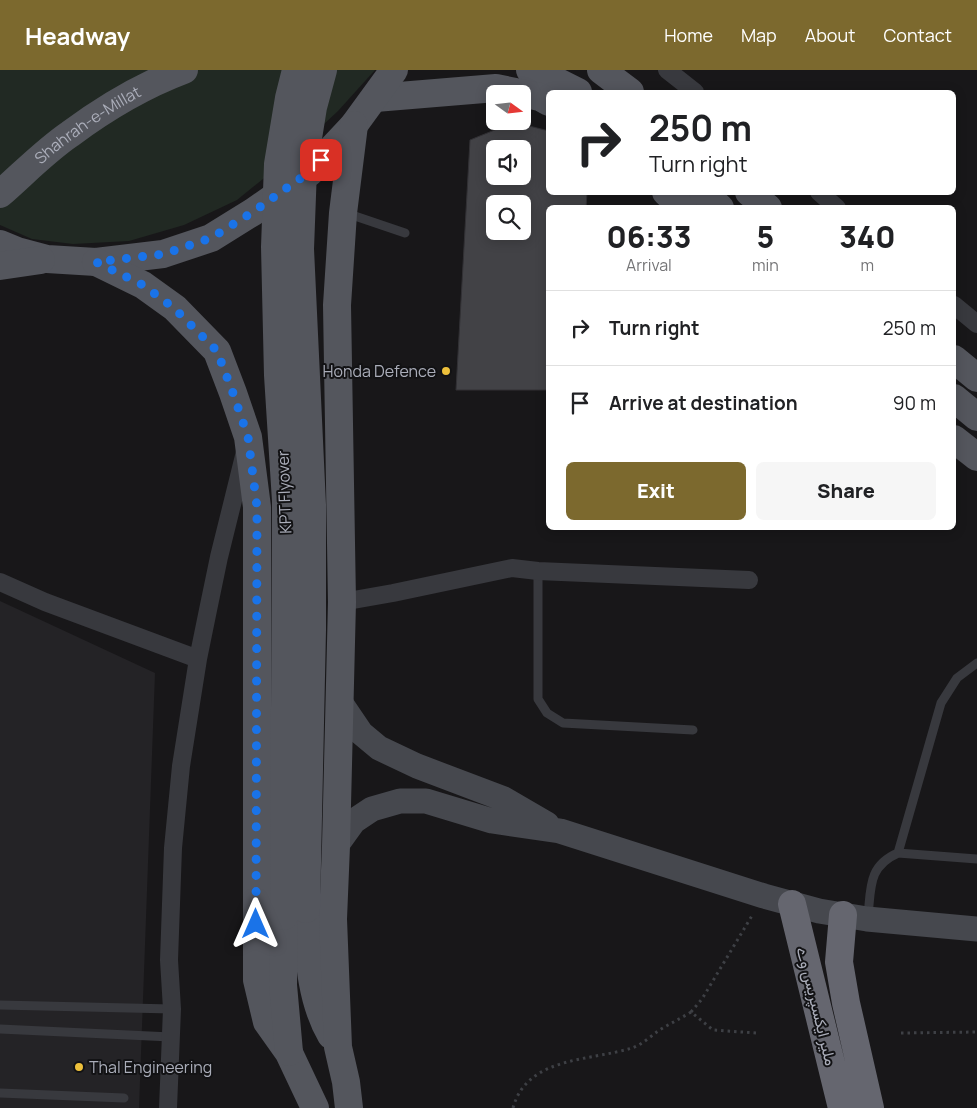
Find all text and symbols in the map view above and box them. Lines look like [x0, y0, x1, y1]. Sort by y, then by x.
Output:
text: Headway [25, 19, 130, 52]
text: Home [664, 23, 713, 47]
text: Map [741, 23, 777, 47]
text: About [805, 23, 855, 47]
text: Contact [883, 23, 952, 47]
street label: Shahrah-e-Millat [30, 80, 144, 169]
north arrow [486, 85, 531, 130]
map controls [486, 85, 531, 240]
text: 250 m [649, 104, 752, 152]
icon: right [566, 110, 631, 175]
pin [300, 139, 342, 181]
button: sound [486, 140, 531, 185]
icon: arrive [307, 146, 335, 174]
text: Turn right [649, 149, 747, 179]
button: search [486, 195, 531, 240]
text: 06:33 [606, 216, 691, 257]
text: 5 [756, 216, 774, 257]
text: 340 [839, 216, 896, 257]
text: Arrival [626, 254, 672, 276]
text: min [752, 254, 779, 276]
text: m [861, 254, 874, 276]
icon: right [566, 314, 594, 342]
text: Turn right [609, 315, 699, 341]
text: 250 m [883, 315, 936, 341]
place label: Honda Defence [323, 360, 436, 382]
marker: Honda Defence [440, 365, 452, 377]
icon: arrive [566, 389, 594, 417]
text: Arrive at destination [609, 390, 798, 416]
text: 90 m [893, 390, 936, 416]
street label: KPT Flyover [272, 450, 296, 534]
button: Exit [566, 462, 746, 520]
button: Share [756, 462, 936, 520]
position arrow [229, 897, 281, 949]
street label: ملیر ایکسپریس وے [791, 944, 842, 1068]
place label: Thal Engineering [89, 1056, 212, 1078]
marker: Thal Engineering [73, 1061, 85, 1073]

